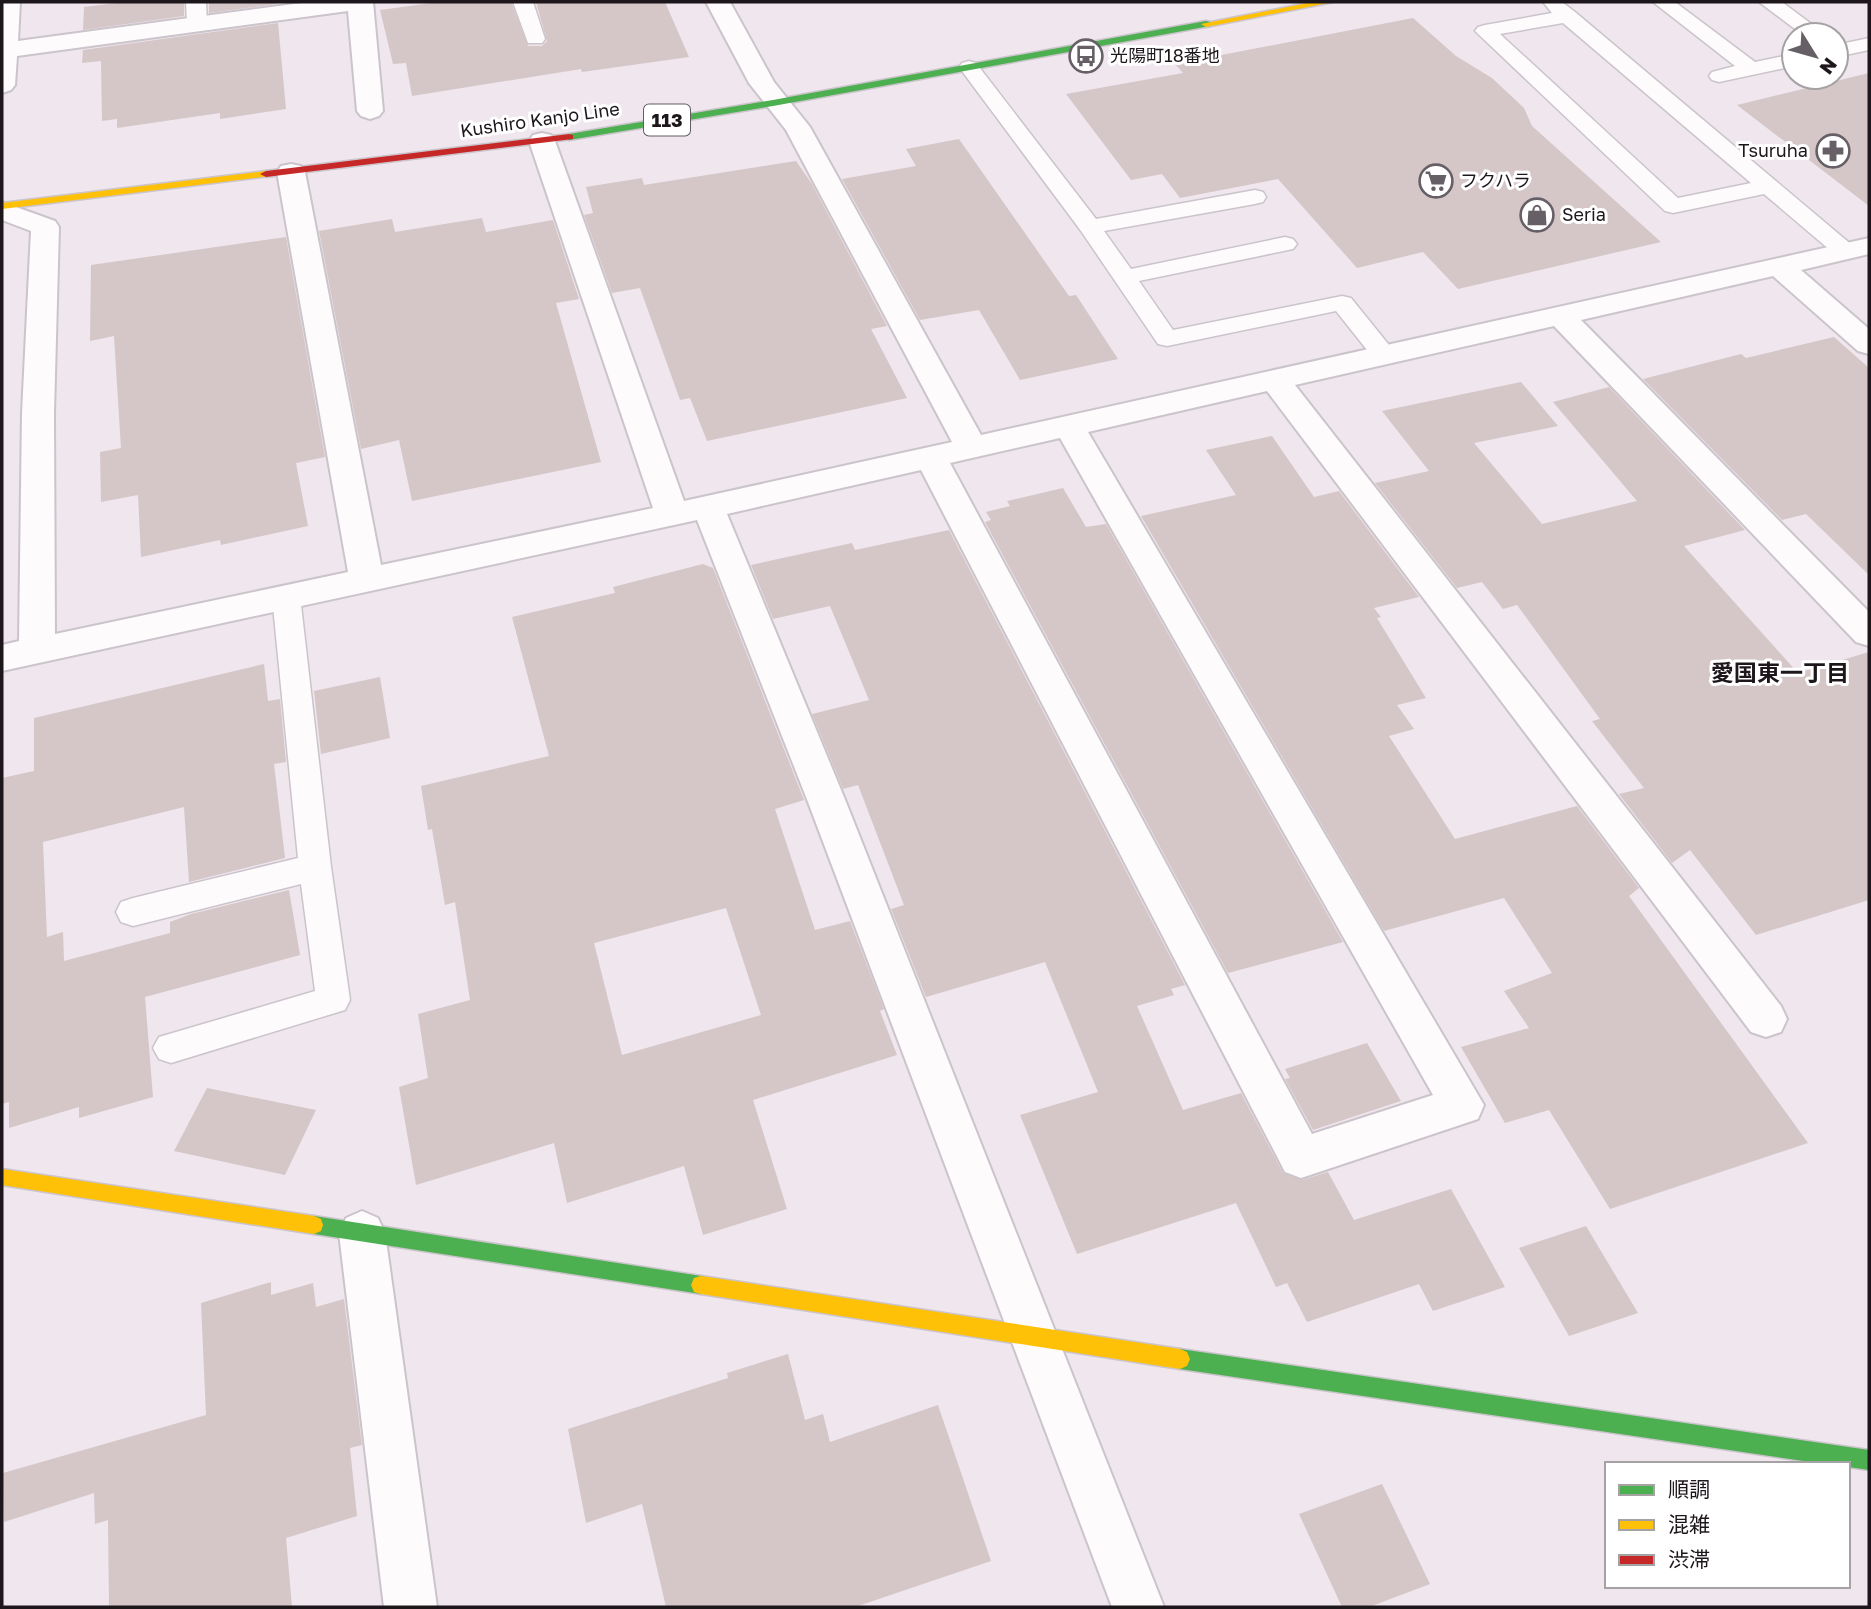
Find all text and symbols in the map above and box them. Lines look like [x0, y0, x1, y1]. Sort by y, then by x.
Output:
north arrow [1780, 21, 1850, 91]
bus stop icon: 光陽町18番地 [1067, 37, 1105, 75]
place label: 光陽町18番地 [1110, 44, 1220, 66]
text: N [1815, 54, 1843, 79]
street label: Kushiro Kanjo Line [459, 97, 621, 141]
road number: 113 [644, 104, 690, 136]
pharmacy icon: Tsuruha [1814, 132, 1852, 170]
place label: Tsuruha [1738, 139, 1808, 161]
supermarket icon: フクハラ [1417, 162, 1455, 200]
place label: フクハラ [1460, 169, 1531, 191]
shop icon: Seria [1518, 196, 1556, 234]
place label: Seria [1562, 203, 1606, 225]
district label: 愛国東一丁目 [1711, 658, 1849, 686]
legend [1605, 1462, 1850, 1588]
text: 順調 [1668, 1476, 1710, 1502]
text: 混雑 [1668, 1511, 1710, 1537]
text: 渋滞 [1668, 1546, 1710, 1572]

